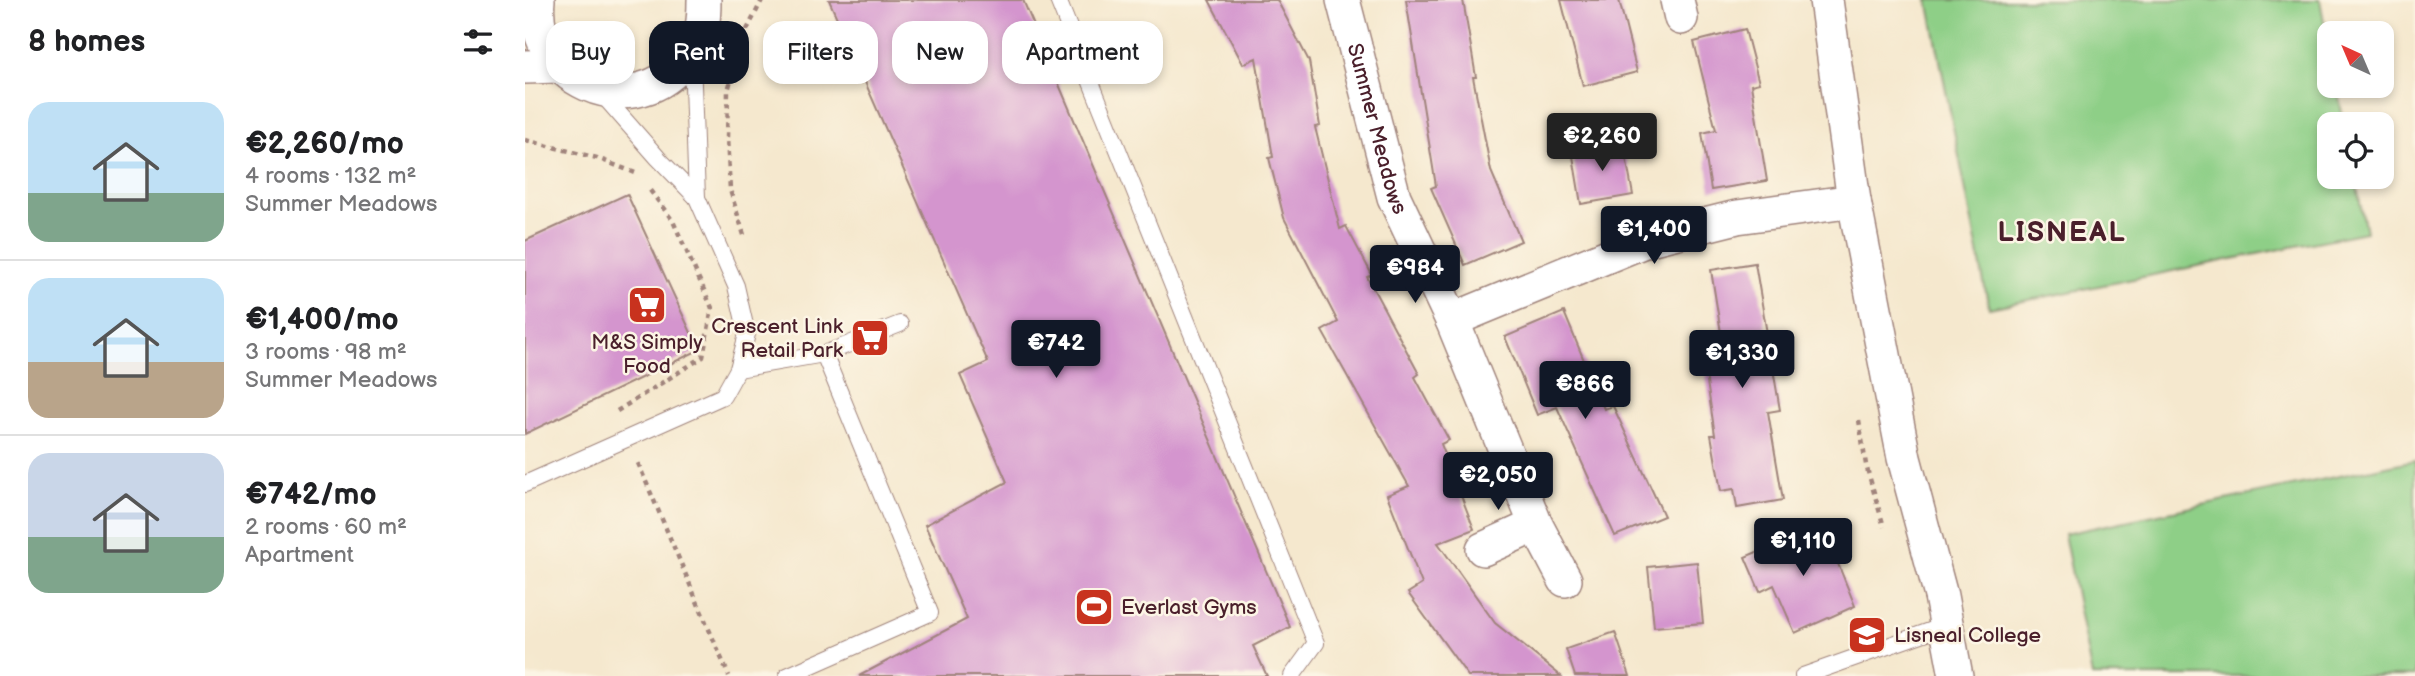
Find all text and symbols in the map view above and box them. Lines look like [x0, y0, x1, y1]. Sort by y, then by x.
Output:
chip: Buy [546, 21, 635, 84]
chip: Rent [649, 21, 749, 84]
chip: Filters [763, 21, 878, 84]
chip: New [892, 21, 988, 84]
chip: Apartment [1002, 21, 1163, 84]
north arrow [2317, 21, 2394, 98]
map controls [2317, 21, 2394, 189]
icon: filters [459, 23, 497, 61]
text: 8 homes [28, 24, 145, 60]
street label: Summer Meadows [1342, 41, 1413, 218]
button: locate [2317, 112, 2394, 189]
pin: €2,260 [1545, 114, 1659, 173]
text: €2,260 [1563, 122, 1641, 150]
text: €2,260/mo [245, 126, 404, 162]
icon: home [84, 130, 168, 214]
text: 4 rooms · 132 m² [245, 162, 416, 190]
text: Summer Meadows [245, 190, 437, 218]
pin: €1,400 [1597, 206, 1711, 266]
text: €1,400 [1617, 215, 1691, 243]
district label: LISNEAL [1997, 216, 2127, 249]
pin: €984 [1374, 246, 1456, 305]
text: €984 [1386, 254, 1444, 282]
supermarket icon: M&S Simply Food [626, 284, 668, 326]
text: €1,400/mo [245, 302, 399, 338]
icon: home [84, 306, 168, 390]
place label: Crescent Link Retail Park [711, 314, 844, 363]
supermarket icon: Crescent Link Retail Park [849, 317, 891, 359]
pin: €742 [1015, 320, 1097, 380]
text: €742 [1027, 329, 1085, 357]
place label: M&S Simply Food [591, 330, 703, 379]
pin: €1,330 [1685, 330, 1799, 390]
text: 3 rooms · 98 m² [245, 338, 407, 366]
text: €1,330 [1705, 339, 1779, 367]
pin: €866 [1544, 362, 1626, 421]
text: Summer Meadows [245, 366, 437, 394]
text: €866 [1555, 370, 1615, 398]
pin: €2,050 [1441, 452, 1555, 512]
text: €2,050 [1459, 461, 1537, 489]
text: €742/mo [245, 477, 377, 513]
icon: home [84, 481, 168, 565]
text: 2 rooms · 60 m² [245, 513, 407, 541]
pin: €1,110 [1746, 518, 1860, 578]
text: €1,110 [1770, 527, 1836, 555]
text: Apartment [245, 541, 354, 569]
sports icon: Everlast Gyms [1073, 586, 1115, 628]
place label: Everlast Gyms [1121, 595, 1257, 620]
school or university icon: Lisneal College [1846, 614, 1888, 656]
place label: Lisneal College [1894, 623, 2041, 648]

